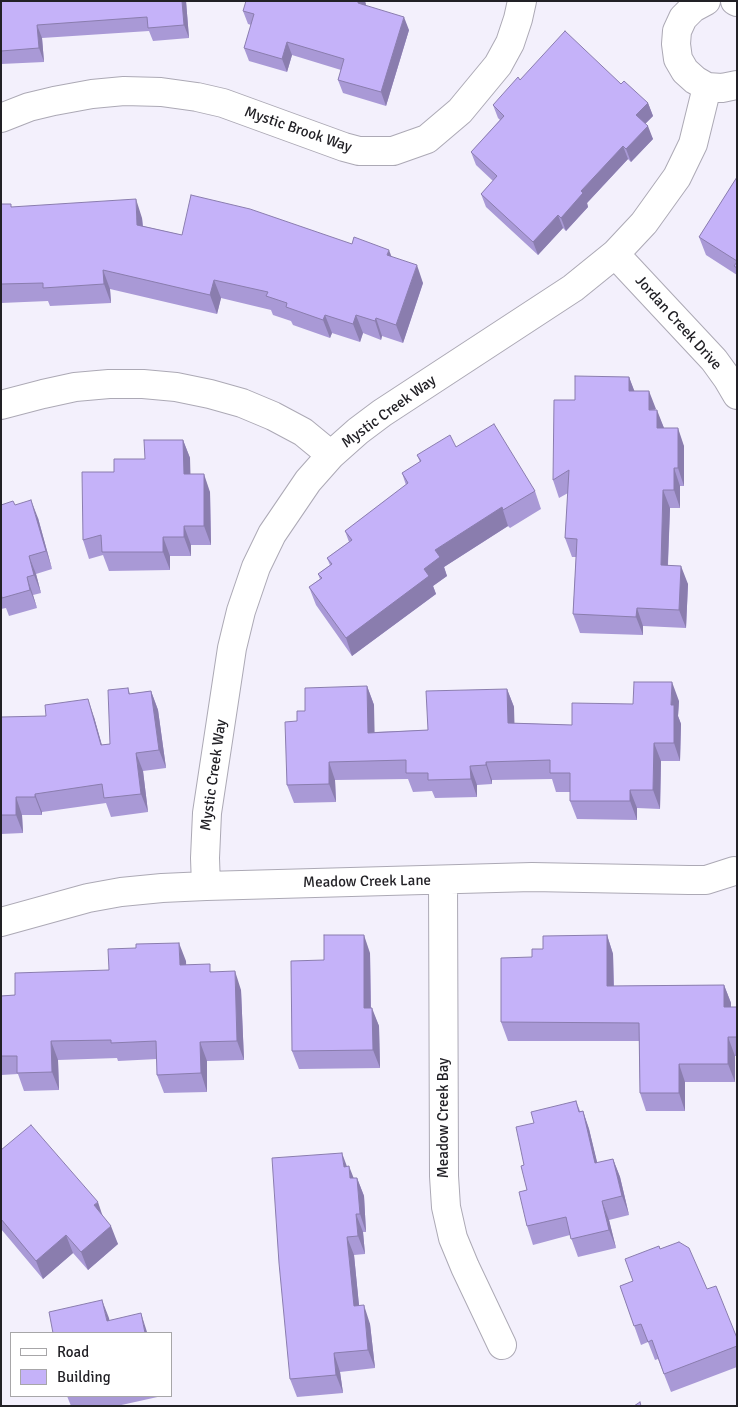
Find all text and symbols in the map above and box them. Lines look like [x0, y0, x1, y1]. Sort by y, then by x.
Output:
street label: Mystic Brook Way [242, 103, 354, 157]
street label: Jordan Creek Drive [631, 272, 725, 374]
street label: Mystic Creek Way [338, 372, 440, 452]
street label: Mystic Creek Way [197, 718, 231, 832]
street label: Meadow Creek Lane [303, 872, 431, 892]
street label: Meadow Creek Bay [435, 1058, 453, 1178]
legend [10, 1332, 172, 1397]
text: Road [57, 1343, 89, 1361]
text: Building [57, 1368, 111, 1386]

